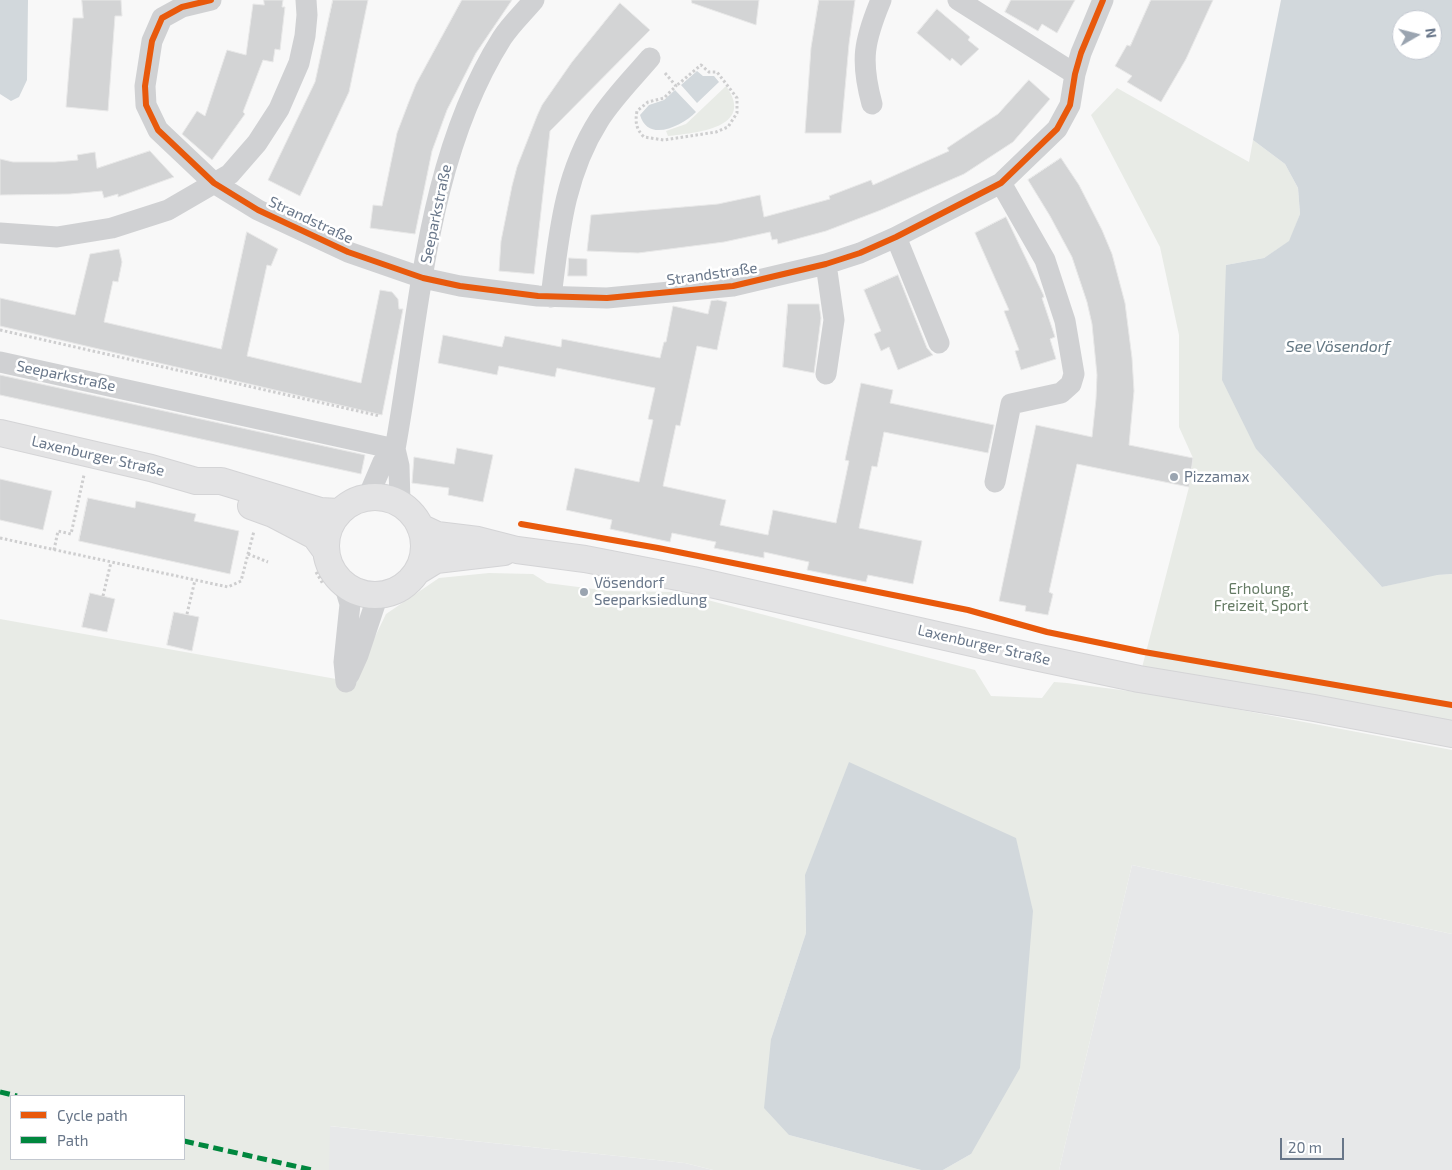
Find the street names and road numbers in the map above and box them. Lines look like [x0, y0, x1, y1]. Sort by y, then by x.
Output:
street label: Seeparkstraße [417, 163, 455, 265]
street label: Strandstraße [266, 193, 356, 247]
street label: Strandstraße [666, 259, 758, 289]
street label: Seeparkstraße [15, 357, 117, 395]
street label: Laxenburger Straße [30, 432, 166, 480]
street label: Laxenburger Straße [916, 621, 1052, 669]

